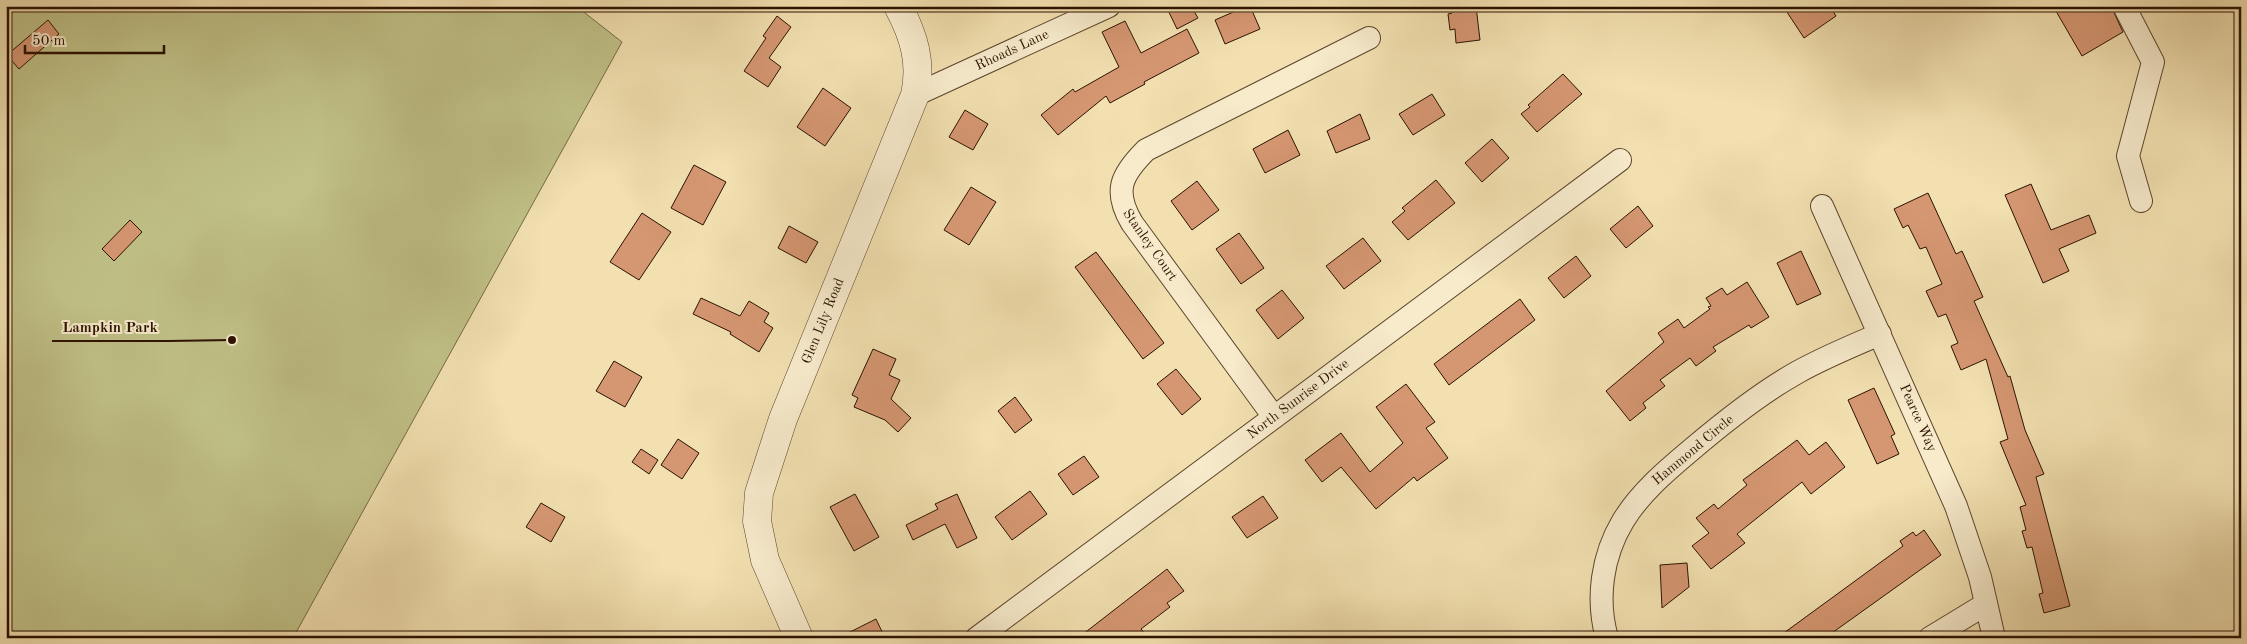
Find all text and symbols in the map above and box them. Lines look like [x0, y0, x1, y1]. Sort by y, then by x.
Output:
scale bar [25, 22, 164, 54]
street label: Rhoads Lane [973, 27, 1051, 73]
text: 50 m [32, 34, 66, 49]
street label: Stanley Court [1120, 207, 1180, 284]
street label: Glen Lily Road [799, 276, 847, 366]
callout: Lampkin Park [52, 311, 168, 341]
text: Lampkin Park [62, 321, 158, 336]
street label: North Sunrise Drive [1245, 356, 1351, 442]
street label: Pearce Way [1897, 382, 1939, 454]
street label: Hammond Circle [1650, 412, 1736, 488]

